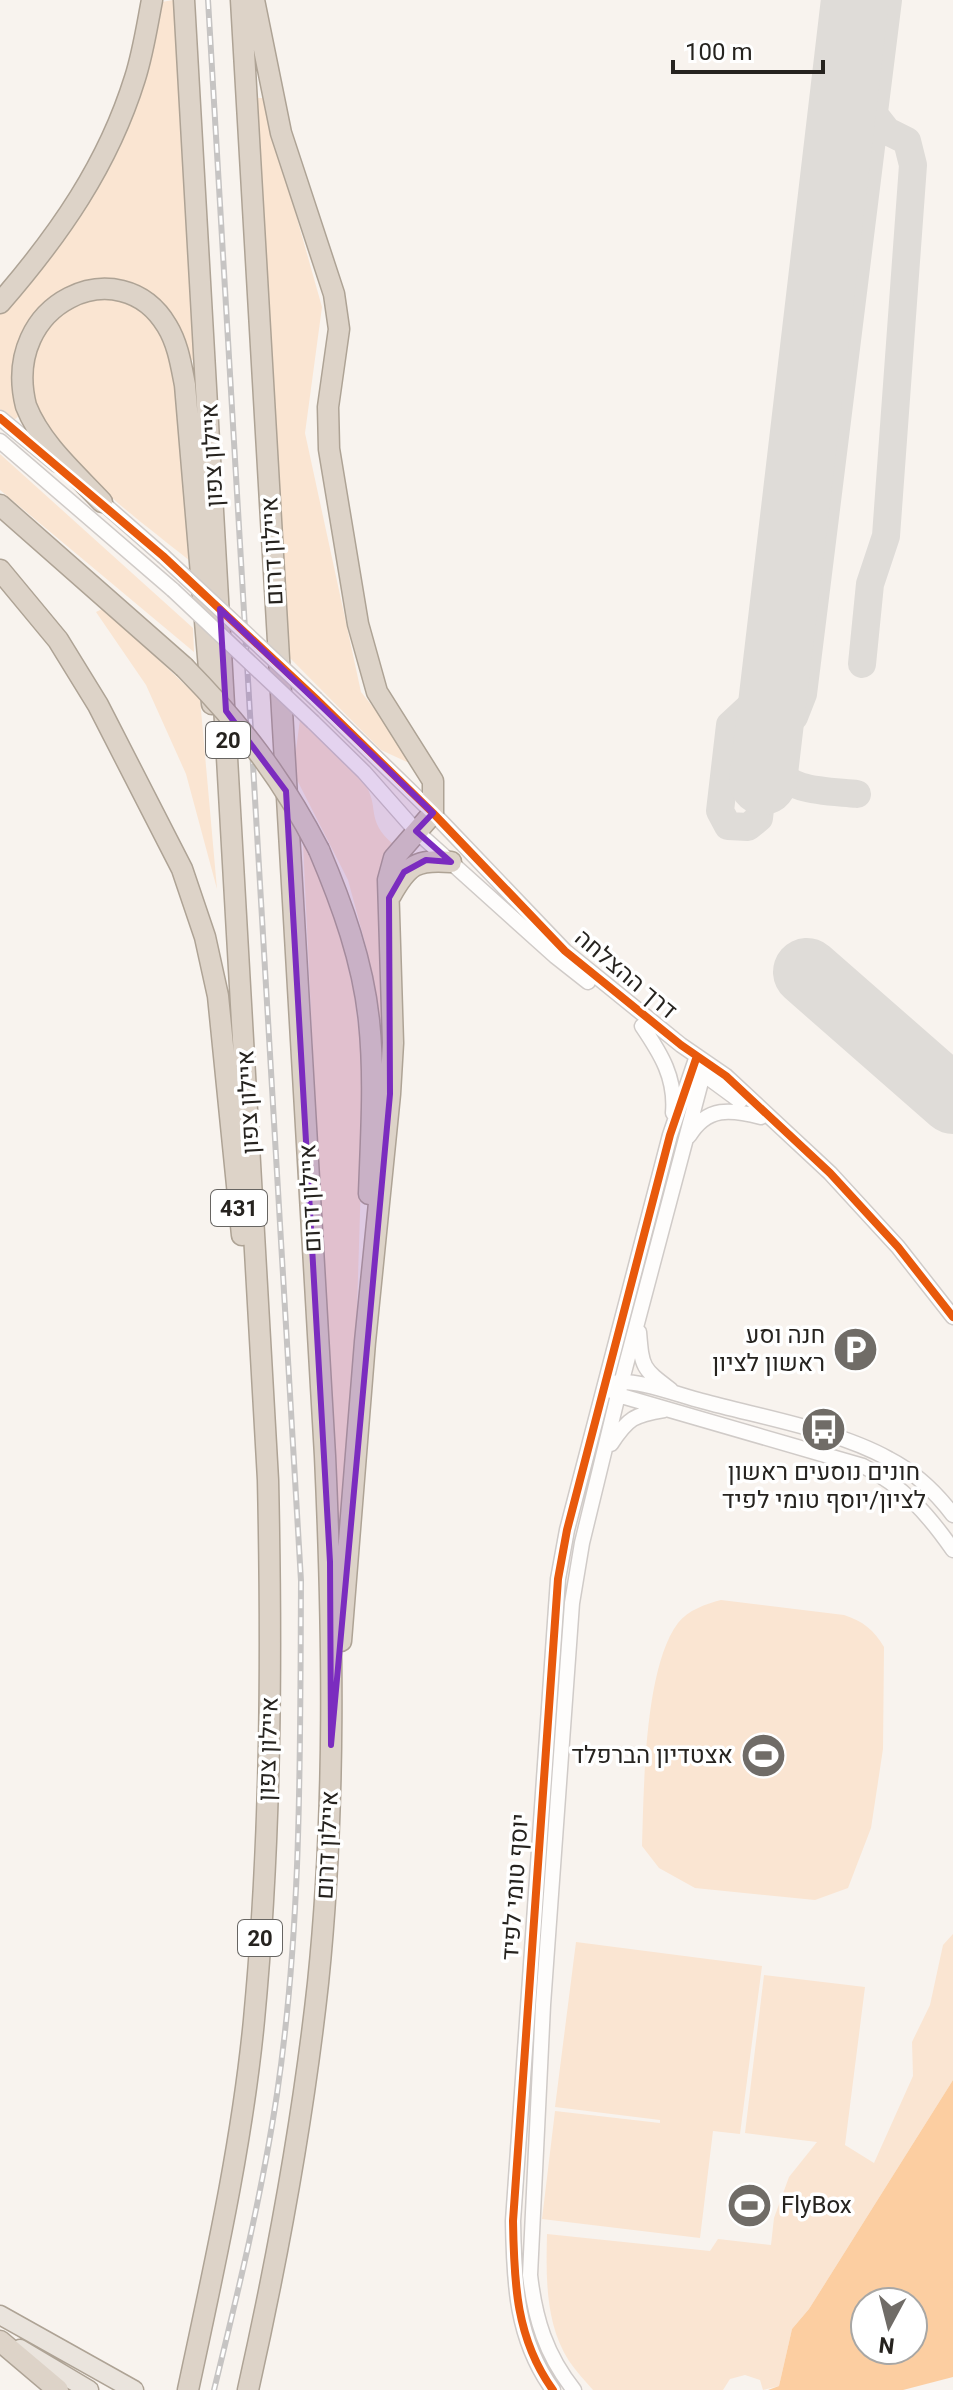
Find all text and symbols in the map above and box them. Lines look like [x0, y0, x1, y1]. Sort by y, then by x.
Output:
scale bar [673, 24, 823, 74]
text: 100 m [685, 38, 752, 66]
street label: איילון צפון [195, 402, 229, 508]
street label: איילון דרום [255, 496, 289, 606]
road number: 20 [206, 722, 250, 758]
street label: דרך ההצלחה [569, 923, 683, 1025]
street label: איילון צפון [231, 1049, 265, 1155]
street label: איילון דרום [293, 1143, 327, 1253]
road number: 431 [211, 1190, 267, 1226]
place label: חנה וסע ראשון לציון [712, 1321, 825, 1377]
parking icon: חנה וסע ראשון לציון [832, 1325, 880, 1373]
bus stop icon: חונים נוסעים ראשון לציון/יוסף טומי לפיד [800, 1406, 848, 1454]
place label: חונים נוסעים ראשון לציון/יוסף טומי לפיד [722, 1458, 926, 1514]
street label: איילון צפון [252, 1696, 284, 1802]
sports icon: אצטדיון הברפלד [740, 1731, 788, 1779]
place label: אצטדיון הברפלד [572, 1741, 733, 1769]
street label: איילון דרום [310, 1790, 344, 1900]
street label: יוסף טומי לפיד [496, 1813, 534, 1961]
road number: 20 [238, 1920, 282, 1956]
sports icon: FlyBox [726, 2181, 774, 2229]
place label: FlyBox [781, 2191, 852, 2219]
north arrow [849, 2286, 929, 2366]
text: N [877, 2332, 896, 2359]

